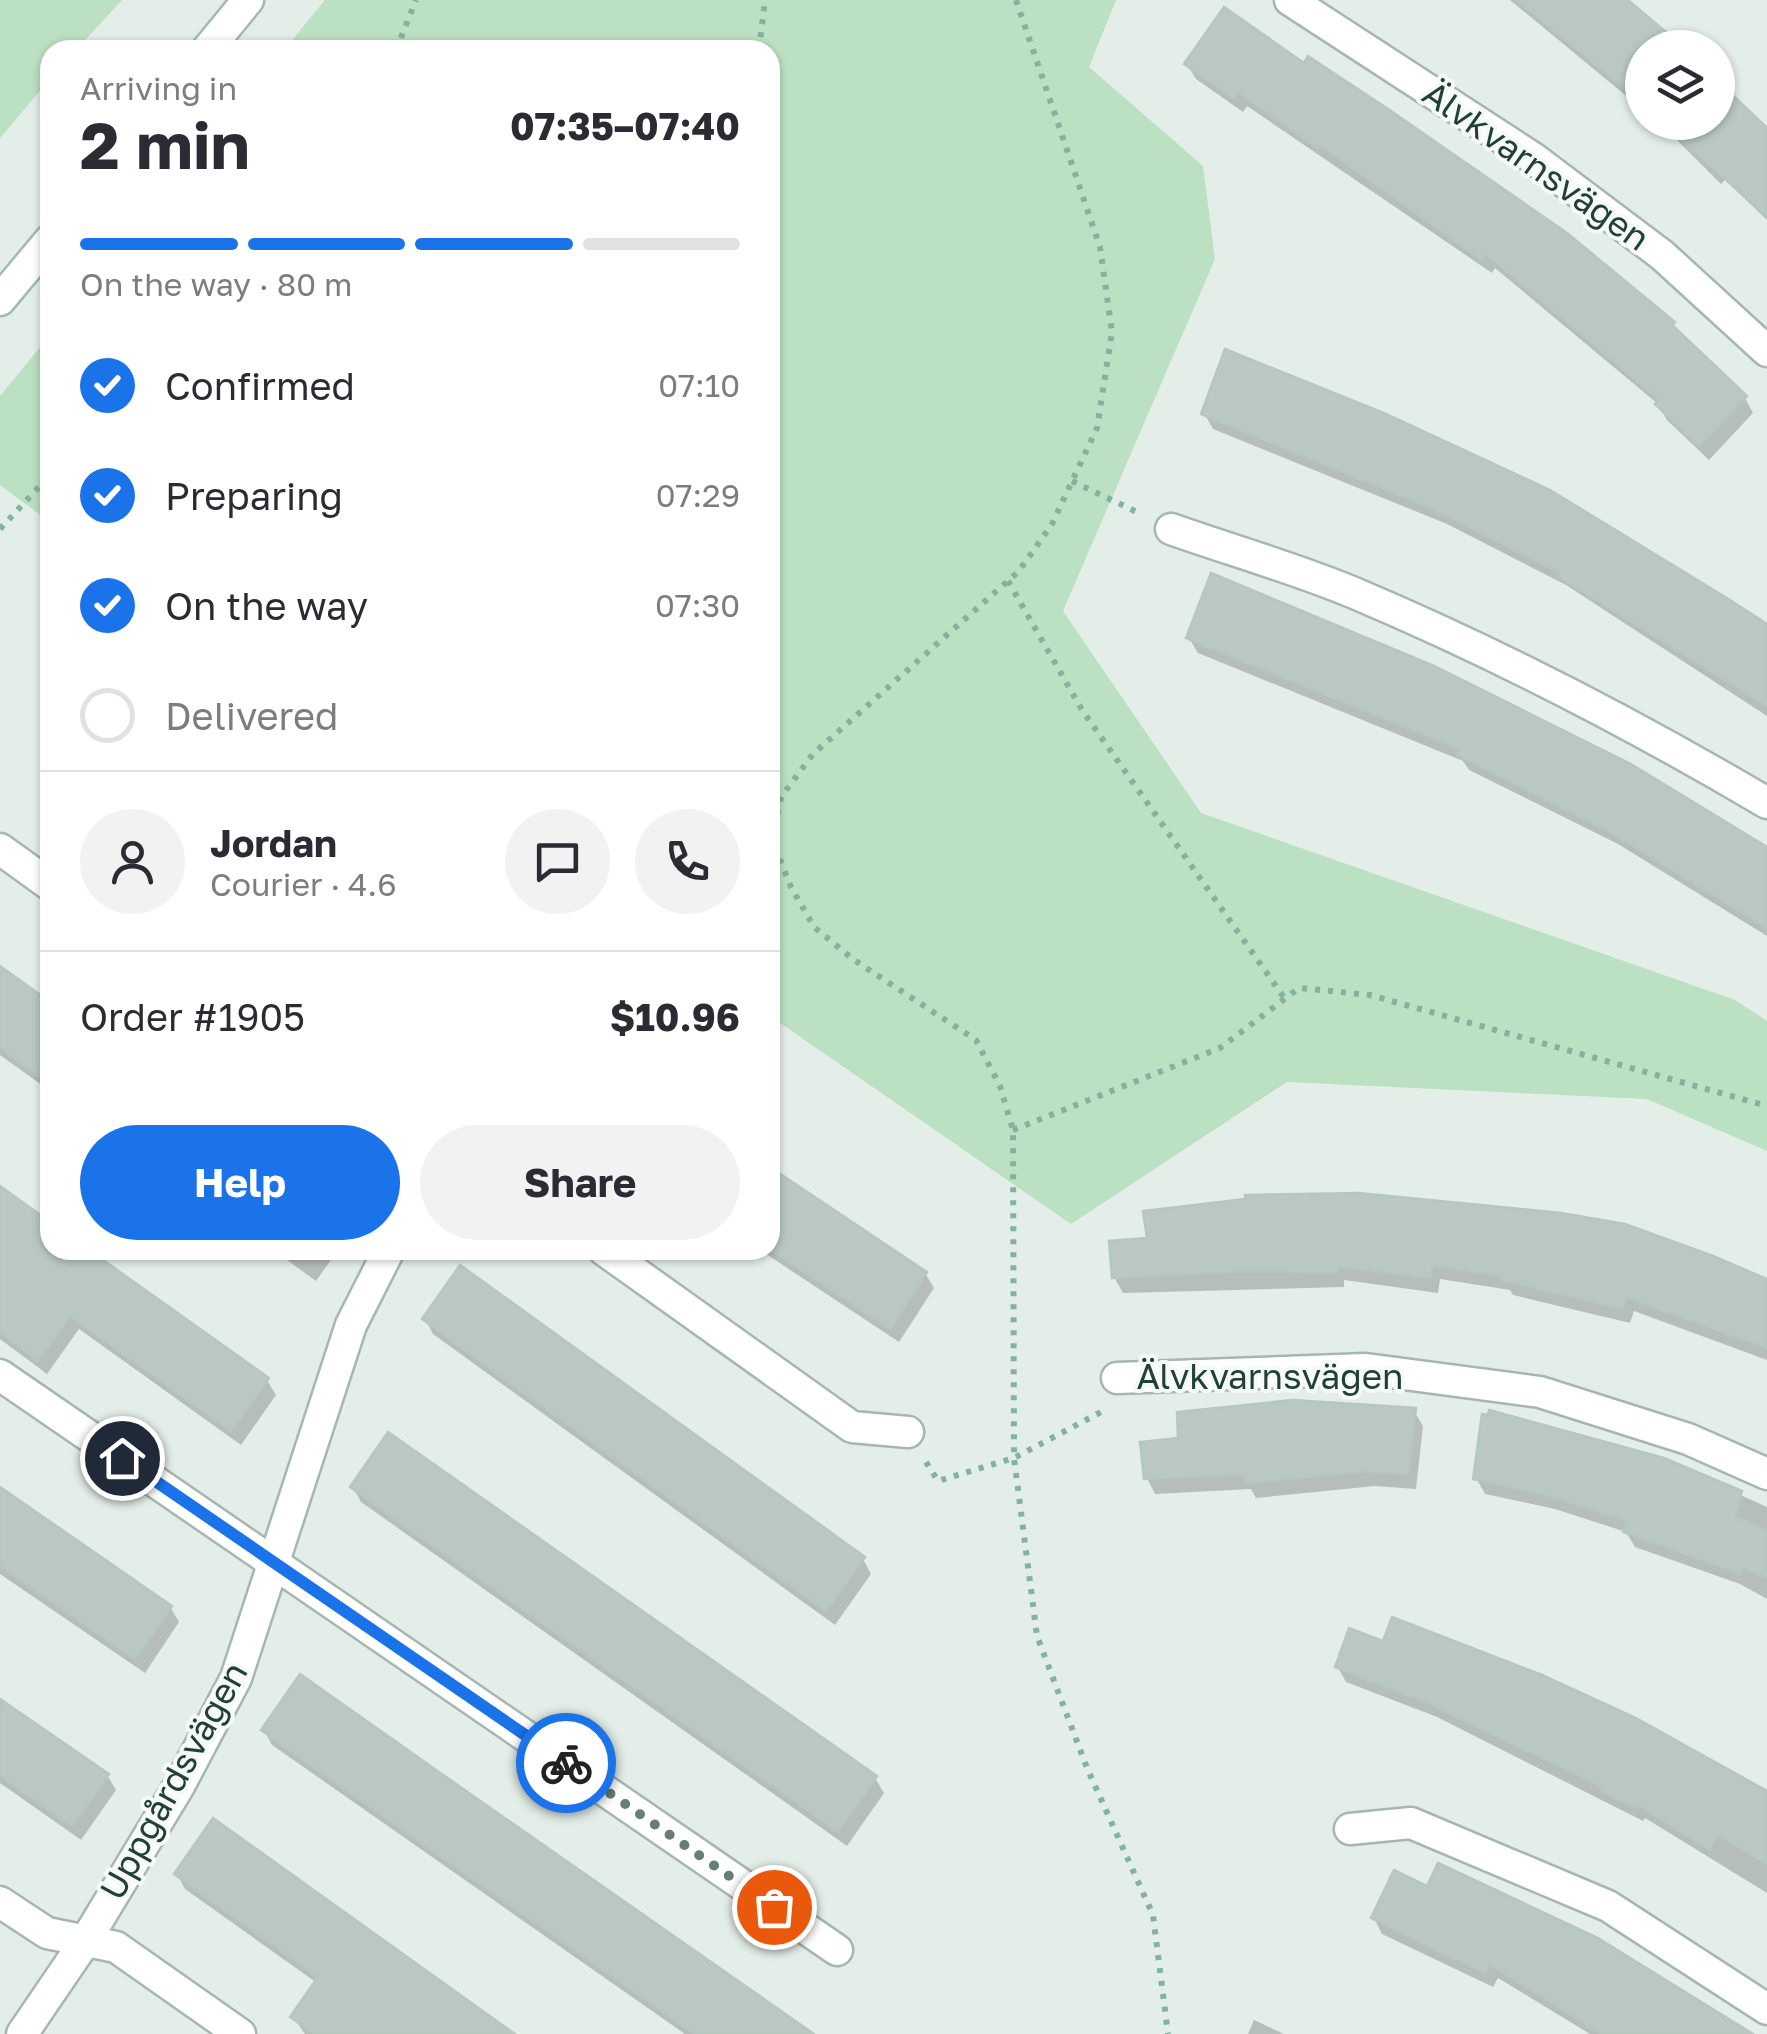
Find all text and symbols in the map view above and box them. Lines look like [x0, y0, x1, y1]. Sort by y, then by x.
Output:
map controls [1625, 30, 1735, 140]
button: layers [1625, 30, 1735, 140]
text: Arriving in [80, 69, 237, 107]
street label: Älvkvarnsvägen [1415, 71, 1658, 259]
text: 07:35–07:40 [510, 103, 740, 148]
text: 2 min [80, 105, 250, 183]
text: On the way · 80 m [80, 265, 352, 303]
icon: check [80, 358, 135, 413]
text: Confirmed [165, 363, 355, 408]
text: 07:10 [658, 366, 740, 404]
icon: check [80, 468, 135, 523]
text: Preparing [165, 473, 343, 518]
text: 07:29 [656, 476, 740, 514]
icon: check [80, 578, 135, 633]
text: On the way [165, 583, 368, 628]
text: 07:30 [655, 586, 740, 624]
text: Delivered [165, 693, 338, 738]
button: person [80, 809, 185, 914]
button: chat [505, 809, 610, 914]
button: phone [635, 809, 740, 914]
text: Jordan [210, 820, 337, 865]
text: Courier · 4.6 [210, 865, 397, 903]
text: Order #1905 [80, 994, 305, 1039]
text: $10.96 [610, 994, 740, 1039]
button: Help [80, 1125, 400, 1240]
button: Share [420, 1125, 740, 1240]
street label: Älvkvarnsvägen [1136, 1355, 1404, 1397]
pin [80, 1416, 165, 1501]
icon: home [95, 1431, 150, 1486]
street label: Uppgårdsvägen [90, 1654, 256, 1907]
courier [516, 1713, 616, 1813]
icon: bike [539, 1736, 594, 1791]
pin [732, 1865, 817, 1950]
icon: bag [747, 1880, 802, 1935]

